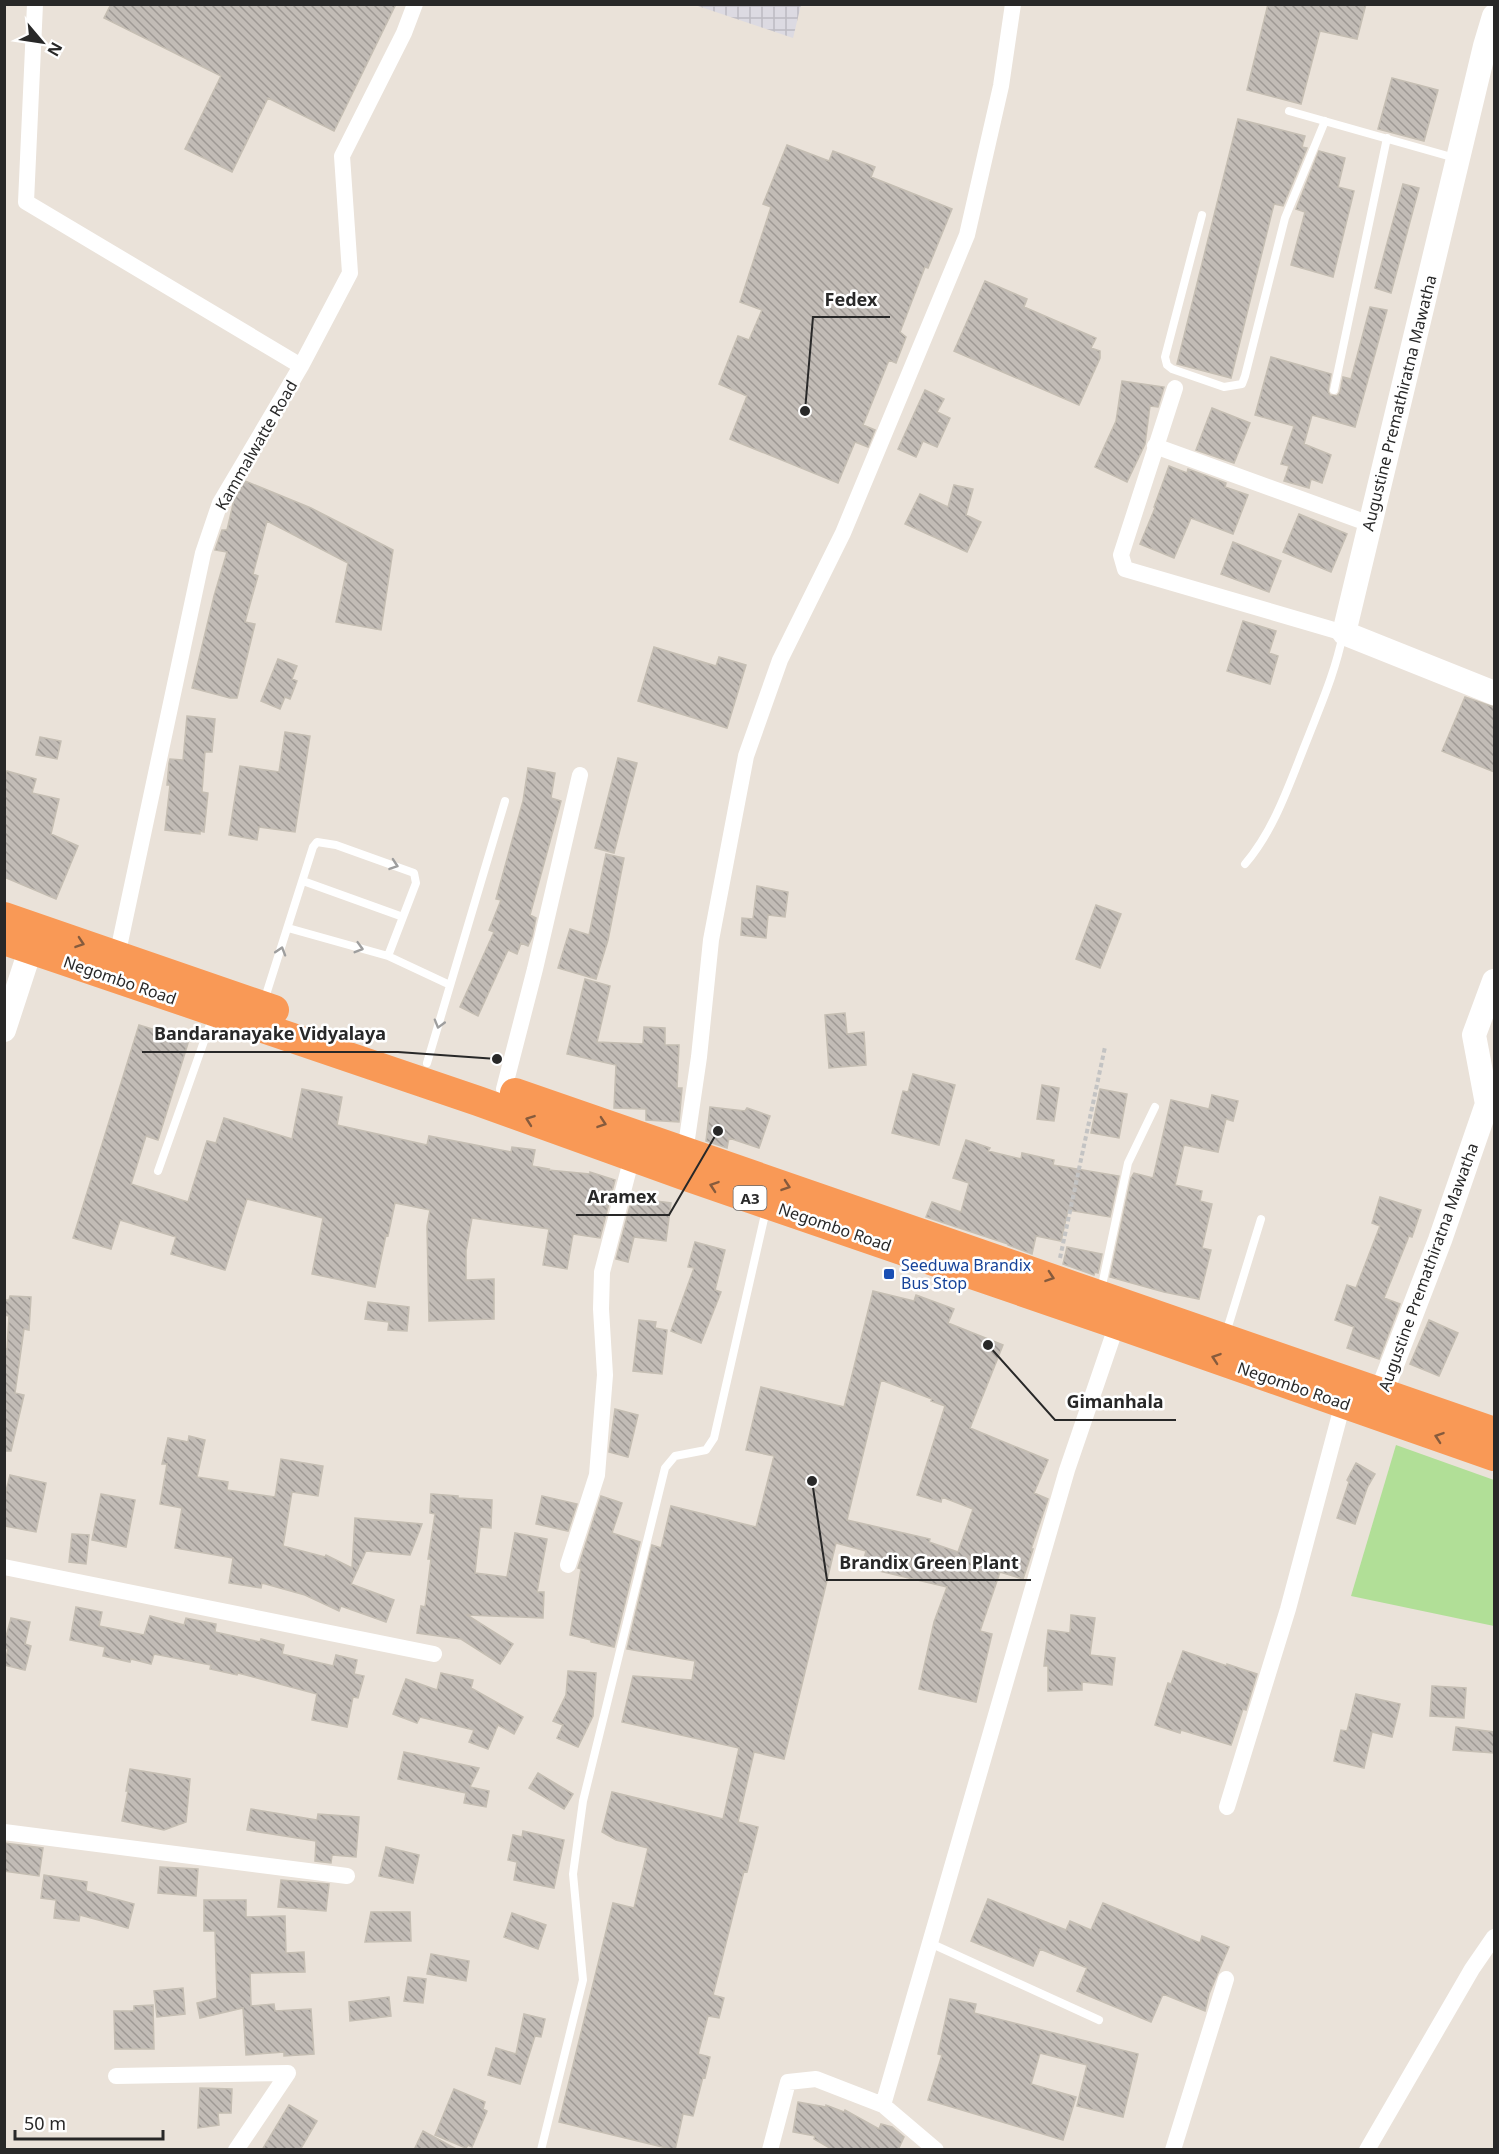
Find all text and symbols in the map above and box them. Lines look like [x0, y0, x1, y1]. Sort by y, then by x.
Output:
north arrow [12, 12, 72, 72]
text: N [42, 38, 68, 60]
street label: Augustine Premathiratna Mawatha [1357, 273, 1441, 533]
callout: Fedex [813, 281, 890, 317]
text: Fedex [825, 287, 878, 311]
street label: Kammalwatte Road [210, 376, 302, 514]
one-way arrow [388, 857, 399, 870]
one-way arrow [74, 935, 85, 948]
one-way arrow [353, 941, 363, 953]
one-way arrow [274, 946, 286, 957]
street label: Negombo Road [61, 950, 179, 1010]
callout: Bandaranayake Vidyalaya [142, 1016, 398, 1052]
one-way arrow [434, 1018, 446, 1029]
text: Bandaranayake Vidyalaya [154, 1021, 386, 1045]
one-way arrow [525, 1115, 536, 1128]
one-way arrow [596, 1115, 606, 1128]
street label: Augustine Premathiratna Mawatha [1373, 1140, 1483, 1394]
callout: Aramex [576, 1179, 669, 1215]
one-way arrow [780, 1179, 791, 1192]
one-way arrow [709, 1180, 720, 1193]
text: Aramex [587, 1184, 657, 1208]
road number: A3 [734, 1186, 766, 1210]
street label: Negombo Road [776, 1197, 894, 1257]
place label: Seeduwa Brandix Bus Stop [901, 1254, 1032, 1294]
marker: Seeduwa Brandix Bus Stop [882, 1267, 896, 1281]
one-way arrow [1044, 1270, 1055, 1283]
one-way arrow [1211, 1353, 1222, 1366]
street label: Negombo Road [1235, 1356, 1353, 1416]
callout: Gimanhala [1055, 1384, 1176, 1420]
text: Gimanhala [1066, 1389, 1164, 1413]
one-way arrow [1434, 1432, 1445, 1445]
callout: Brandix Green Plant [827, 1544, 1031, 1580]
text: Brandix Green Plant [839, 1550, 1019, 1574]
scale bar [15, 2103, 164, 2141]
text: 50 m [24, 2111, 66, 2135]

